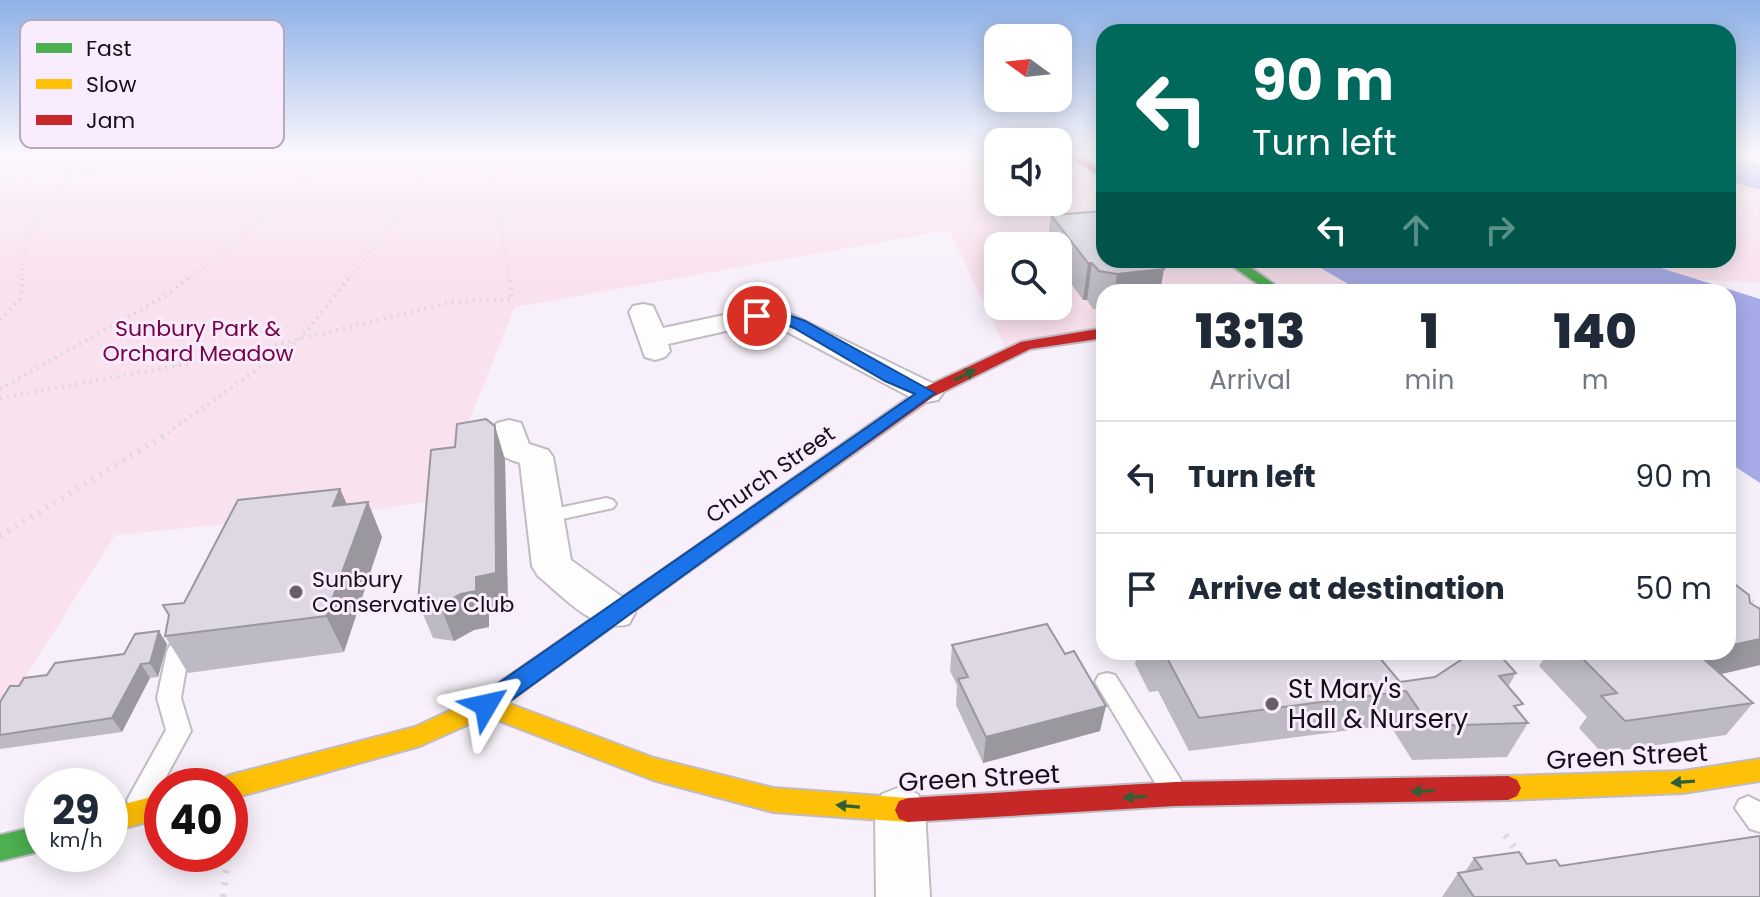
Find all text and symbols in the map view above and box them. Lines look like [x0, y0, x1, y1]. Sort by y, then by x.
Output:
legend [20, 20, 284, 148]
north arrow [984, 24, 1072, 112]
map controls [984, 24, 1072, 320]
text: Fast [86, 33, 131, 64]
text: 90 m [1252, 41, 1394, 120]
icon: left [1120, 56, 1224, 160]
text: Slow [86, 69, 136, 100]
text: Jam [86, 105, 135, 136]
text: Turn left [1252, 117, 1397, 168]
button: sound [984, 128, 1072, 216]
icon: left [1310, 208, 1354, 252]
icon: ahead [1394, 208, 1438, 252]
icon: right [1478, 208, 1522, 252]
button: search [984, 232, 1072, 320]
pin [723, 282, 791, 350]
icon: arrive [735, 294, 779, 338]
text: 13:13 [1195, 298, 1305, 365]
text: 1 [1420, 298, 1439, 365]
text: 140 [1554, 298, 1637, 365]
park label: Sunbury Park & Orchard Meadow [102, 313, 294, 369]
text: Arrival [1209, 362, 1291, 398]
text: min [1405, 362, 1454, 398]
text: m [1582, 362, 1609, 398]
one-way arrow [953, 368, 976, 381]
street label: Church Street [700, 418, 841, 530]
icon: left [1120, 455, 1164, 499]
text: Turn left [1188, 455, 1316, 498]
text: 90 m [1635, 455, 1712, 498]
place label: Sunbury Conservative Club [312, 564, 514, 620]
icon: arrive [1120, 567, 1164, 611]
text: Arrive at destination [1188, 567, 1505, 610]
text: 50 m [1635, 567, 1712, 610]
marker: Sunbury Conservative Club [287, 583, 305, 601]
position arrow [444, 663, 528, 747]
place label: St Mary's Hall & Nursery [1288, 671, 1468, 737]
marker: St Mary's Hall & Nursery [1263, 695, 1281, 713]
street label: Green Street [1545, 734, 1709, 778]
street label: Green Street [897, 756, 1061, 800]
speed limit sign: 40 [144, 768, 248, 872]
one-way arrow [1670, 775, 1695, 788]
text: 29 [52, 782, 100, 838]
one-way arrow [1410, 785, 1435, 798]
one-way arrow [1122, 790, 1147, 803]
one-way arrow [835, 799, 860, 812]
text: km/h [49, 826, 103, 854]

